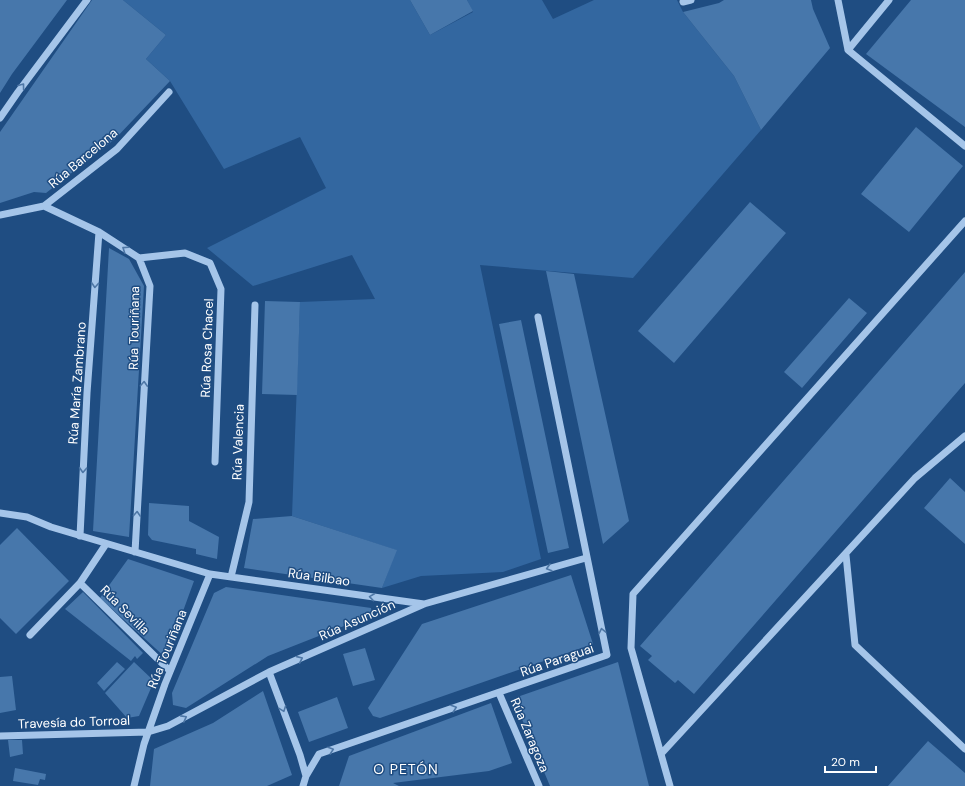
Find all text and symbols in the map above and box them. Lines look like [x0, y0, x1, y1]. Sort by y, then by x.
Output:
one-way arrow [18, 83, 25, 90]
street label: Rúa Barcelona [45, 124, 121, 192]
one-way arrow [122, 246, 129, 254]
one-way arrow [91, 282, 100, 288]
street label: Rúa Touriñana [125, 286, 143, 370]
street label: Rúa Rosa Chacel [197, 298, 217, 398]
street label: Rúa María Zambrano [64, 321, 90, 445]
one-way arrow [140, 381, 149, 387]
street label: Rúa Valencia [228, 404, 248, 480]
one-way arrow [79, 467, 88, 473]
one-way arrow [133, 510, 142, 517]
street label: Rúa Bilbao [287, 564, 351, 590]
one-way arrow [546, 564, 552, 572]
street label: Rúa Sevilla [97, 582, 153, 638]
one-way arrow [369, 593, 375, 602]
street label: Rúa Asunción [316, 596, 398, 644]
street label: Rúa Touriñana [143, 607, 191, 691]
one-way arrow [599, 628, 607, 634]
street label: Rúa Paraguai [518, 639, 596, 681]
one-way arrow [295, 656, 303, 664]
street label: Rúa Zaragoza [507, 695, 553, 775]
one-way arrow [451, 704, 458, 713]
one-way arrow [278, 705, 286, 712]
street label: Travesía do Torroal [18, 712, 130, 732]
one-way arrow [180, 715, 187, 723]
one-way arrow [328, 746, 335, 755]
scale bar [825, 748, 876, 774]
text: 20 m [831, 754, 860, 770]
district label: O PETÓN [373, 760, 439, 778]

